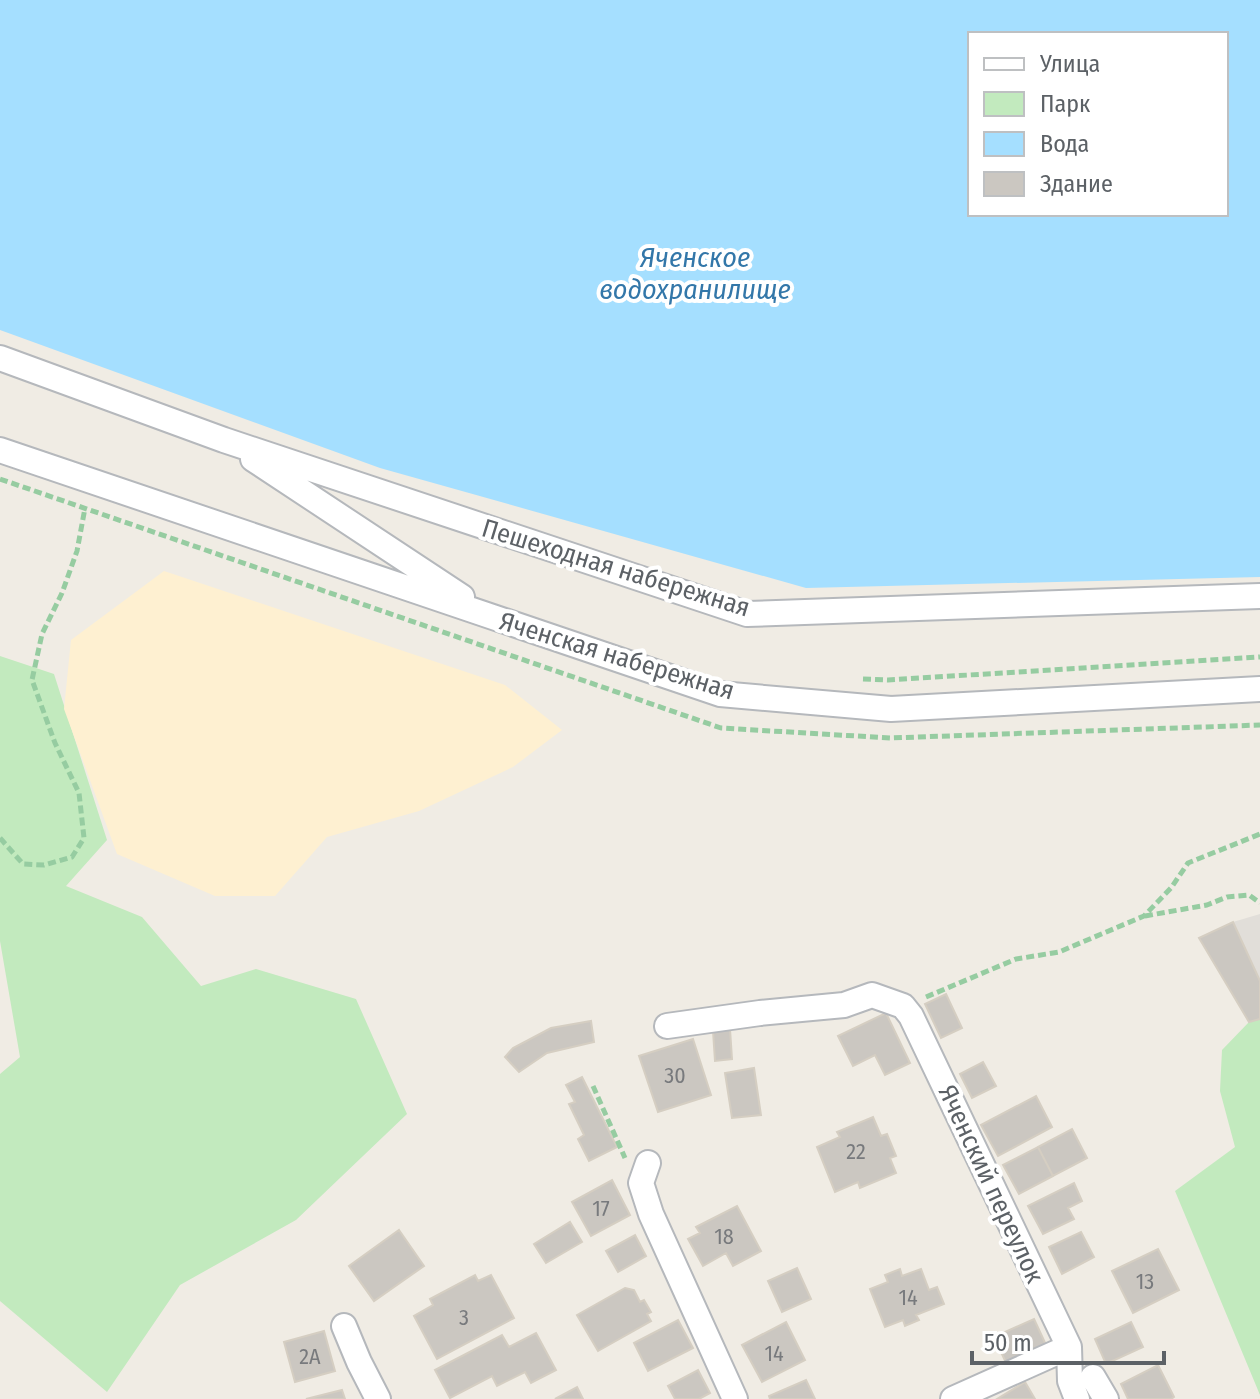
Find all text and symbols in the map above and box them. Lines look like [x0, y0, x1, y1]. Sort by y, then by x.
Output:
legend [968, 32, 1228, 216]
text: Улица [1039, 50, 1100, 78]
text: Парк [1040, 90, 1091, 118]
text: Вода [1040, 130, 1089, 158]
text: Здание [1040, 170, 1113, 198]
water label: Яченское водохранилище [599, 241, 791, 306]
street label: Пешеходная набережная [478, 512, 754, 624]
street label: Яченская набережная [496, 606, 738, 706]
house number: 30 [664, 1062, 686, 1089]
street label: Яченский переулок [932, 1080, 1050, 1288]
house number: 22 [846, 1138, 866, 1165]
house number: 17 [592, 1195, 610, 1222]
house number: 18 [714, 1223, 734, 1250]
house number: 13 [1136, 1268, 1154, 1295]
house number: 14 [898, 1284, 918, 1311]
house number: 3 [459, 1304, 469, 1331]
scale bar [972, 1315, 1164, 1365]
text: 50 m [984, 1329, 1032, 1357]
house number: 14 [764, 1340, 784, 1367]
house number: 2А [299, 1343, 321, 1370]

